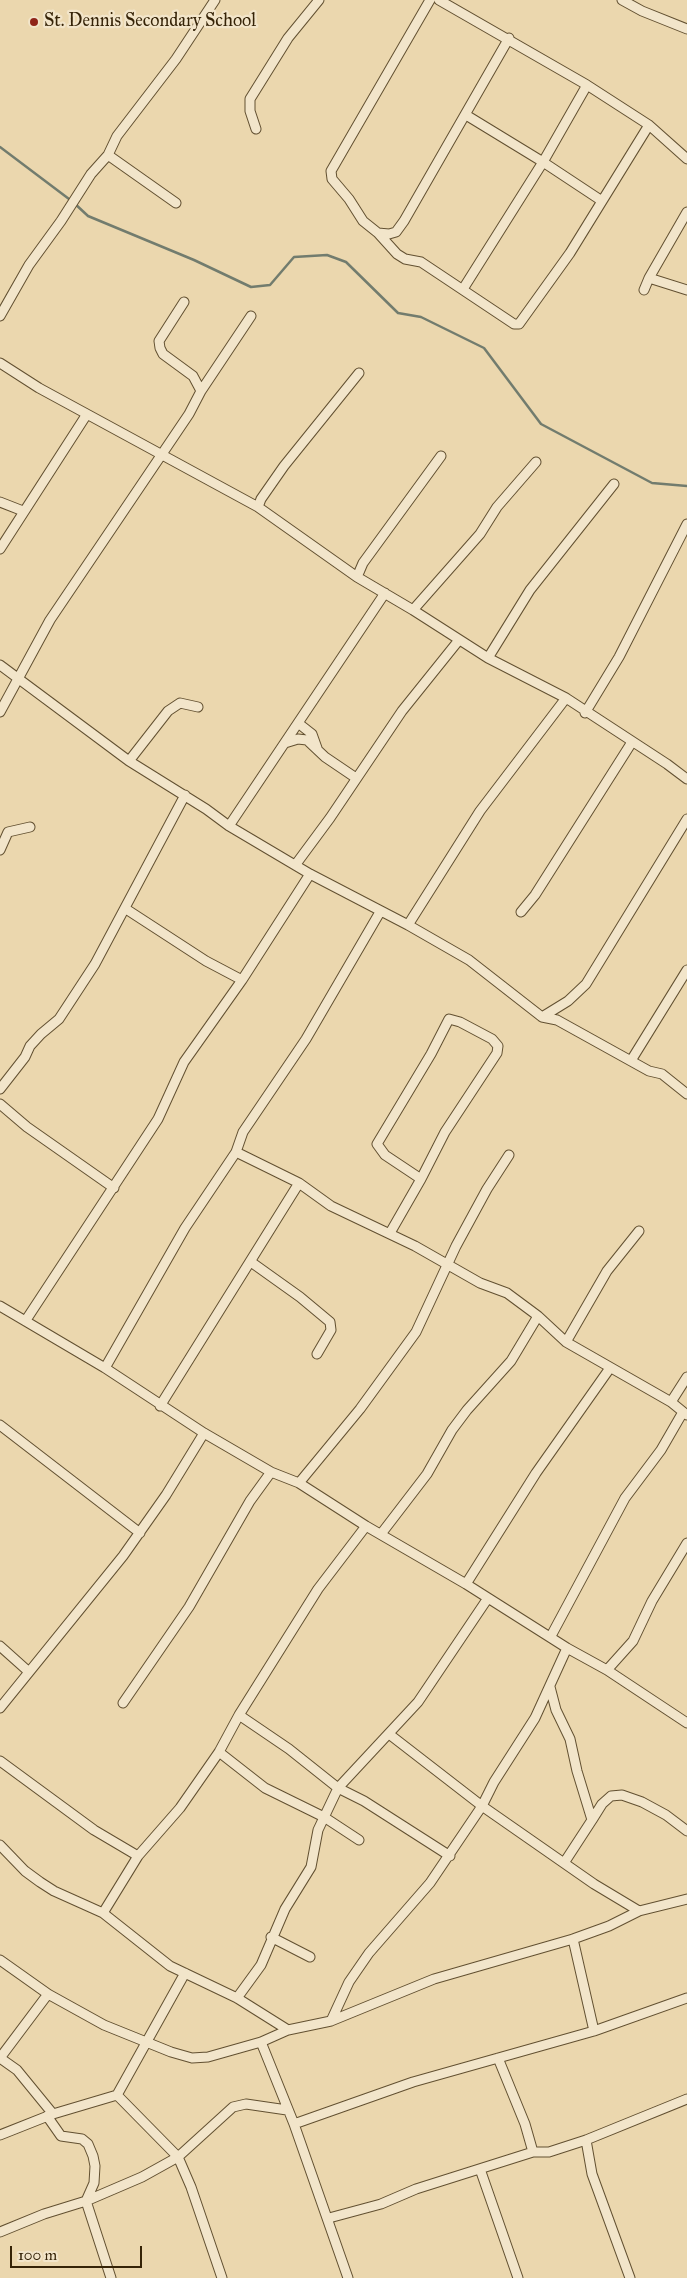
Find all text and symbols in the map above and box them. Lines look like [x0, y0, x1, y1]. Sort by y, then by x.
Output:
place label: St. Dennis Secondary School [44, 11, 256, 33]
marker: St. Dennis Secondary School [28, 16, 40, 28]
scale bar [12, 2236, 145, 2268]
text: 100 m [18, 2246, 57, 2264]

